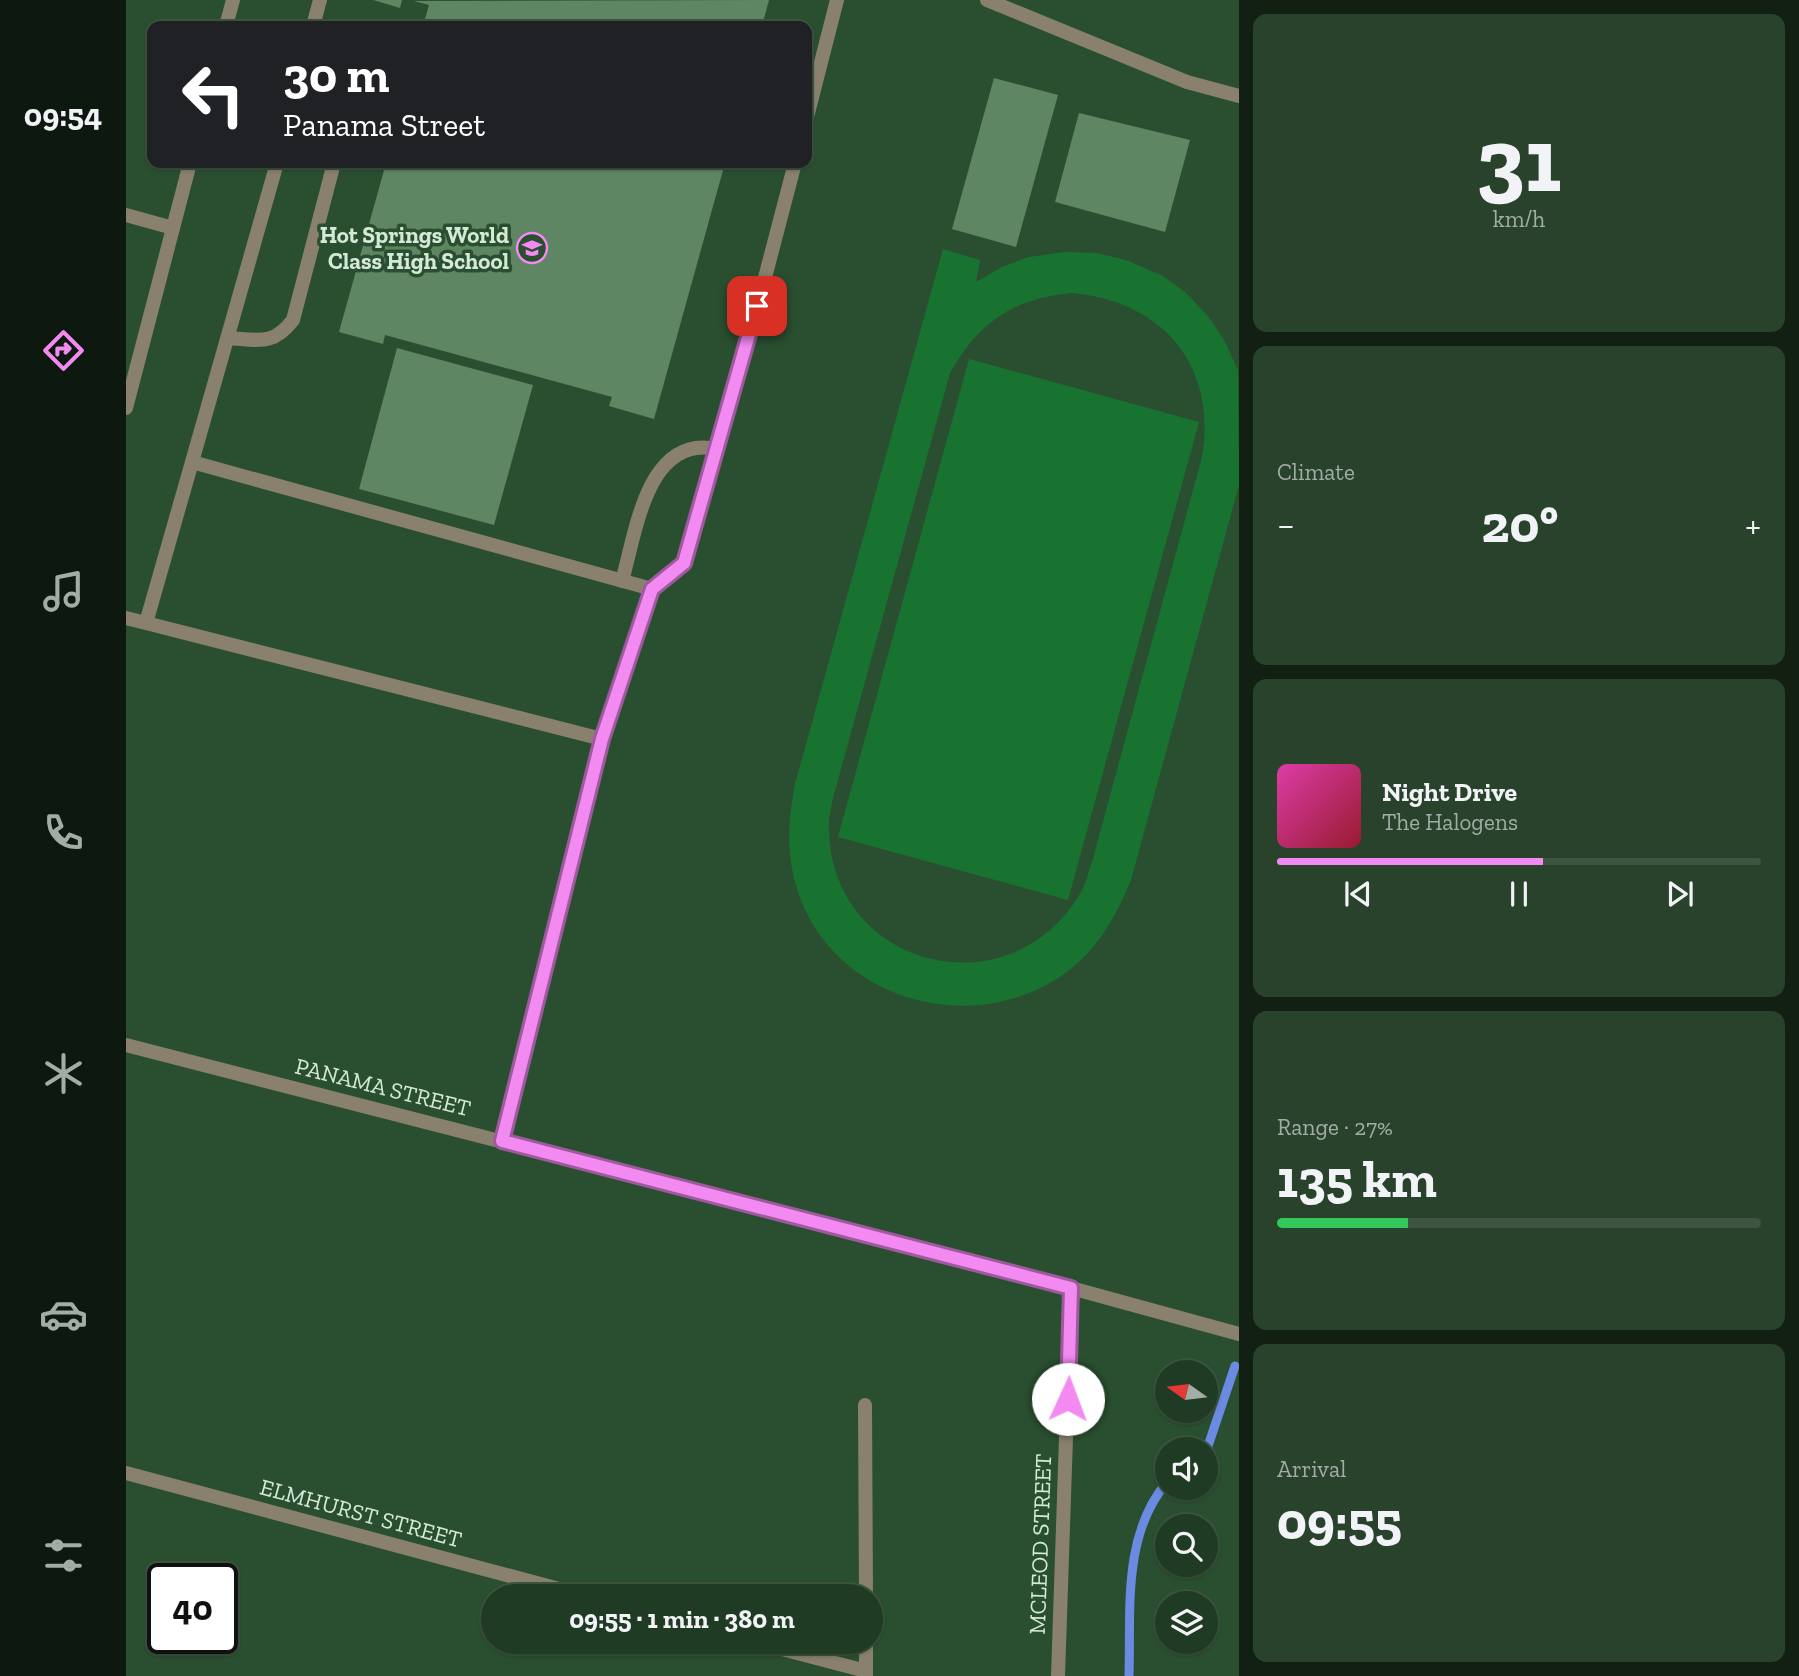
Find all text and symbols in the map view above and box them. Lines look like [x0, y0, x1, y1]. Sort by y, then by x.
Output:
text: 30 m [283, 46, 389, 105]
icon: left [168, 49, 259, 140]
text: 09:54 [24, 96, 102, 134]
text: 31 [1476, 105, 1562, 214]
text: Panama Street [283, 106, 485, 144]
text: km/h [1493, 205, 1545, 233]
place label: Hot Springs World Class High School [320, 221, 509, 275]
school or university icon: Hot Springs World Class High School [515, 231, 549, 265]
pin [727, 276, 787, 336]
icon: arrive [738, 287, 776, 325]
icon: directions [39, 326, 88, 375]
text: Climate [1277, 458, 1355, 486]
text: 20° [1482, 493, 1558, 555]
text: − [1277, 502, 1295, 548]
text: + [1745, 502, 1761, 548]
icon: music [39, 567, 88, 616]
text: Night Drive [1382, 776, 1517, 808]
icon: phone [39, 808, 88, 857]
text: The Halogens [1382, 808, 1518, 836]
icon: previous [1339, 875, 1377, 913]
icon: pause [1500, 875, 1538, 913]
icon: next [1661, 875, 1699, 913]
icon: climate [39, 1049, 88, 1098]
street label: PANAMA STREET [292, 1052, 474, 1122]
text: Range · 27% [1277, 1113, 1393, 1141]
text: 135 km [1277, 1148, 1437, 1210]
icon: car [39, 1290, 88, 1339]
north arrow [1155, 1360, 1218, 1423]
map controls [1155, 1360, 1218, 1654]
position arrow [1031, 1362, 1105, 1436]
button: sound [1155, 1437, 1218, 1500]
street label: MCLEOD STREET [1023, 1453, 1057, 1635]
text: Arrival [1277, 1455, 1346, 1483]
street label: ELMHURST STREET [257, 1473, 465, 1553]
text: 09:55 [1277, 1490, 1402, 1552]
button: search [1155, 1514, 1218, 1577]
icon: filters [39, 1531, 88, 1580]
speed limit sign: 40 [147, 1563, 238, 1654]
button: layers [1155, 1591, 1218, 1654]
text: 09:55 · 1 min · 380 m [569, 1603, 795, 1635]

